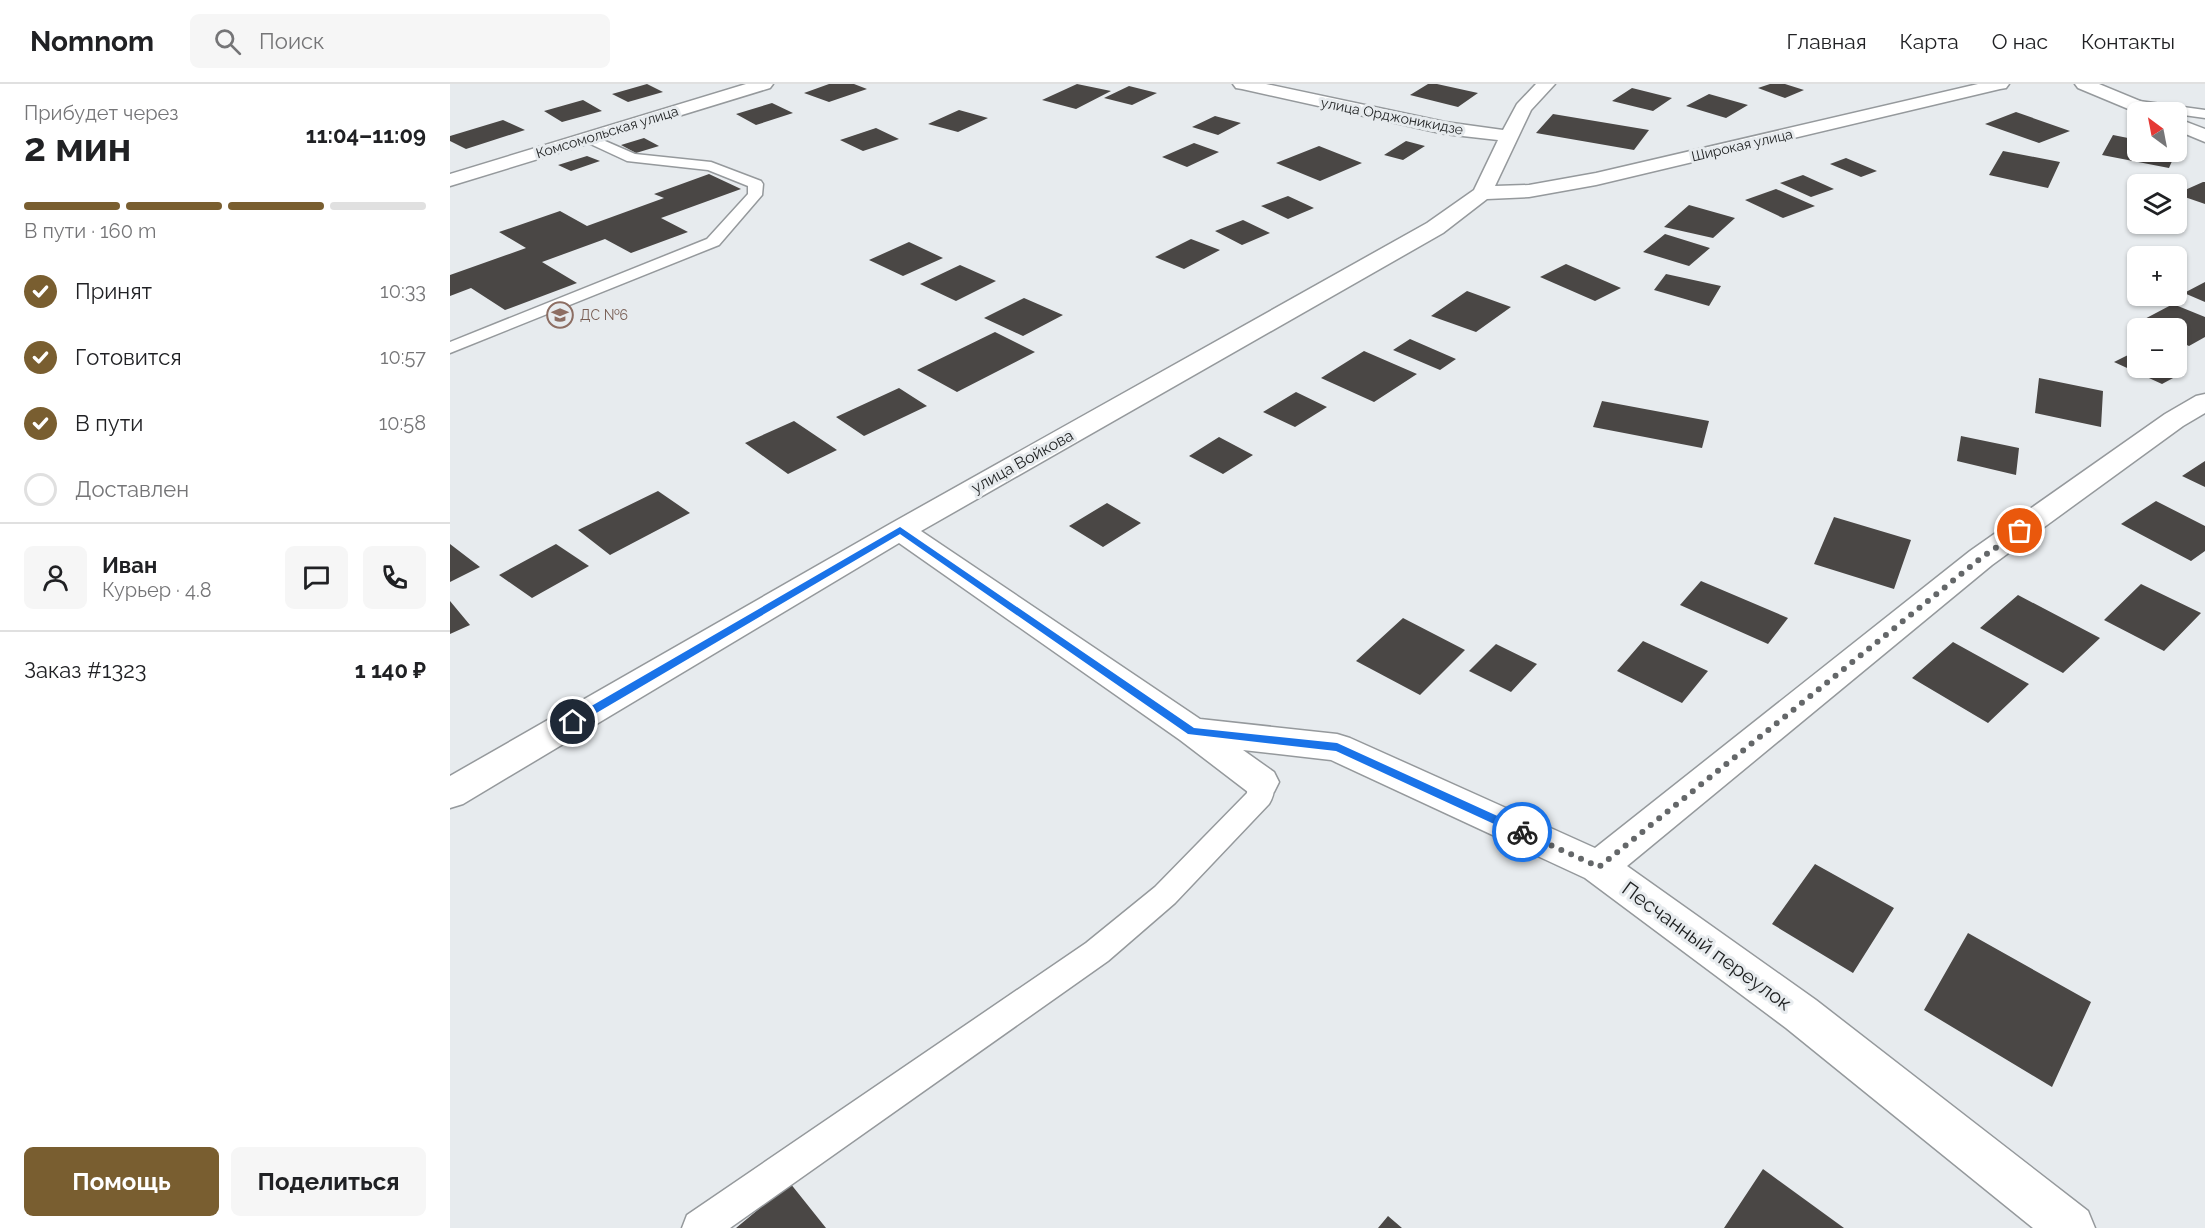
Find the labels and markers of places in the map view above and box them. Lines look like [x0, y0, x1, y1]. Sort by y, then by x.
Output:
school or university icon: ДС №6 [545, 300, 575, 330]
place label: ДС №6 [580, 307, 628, 323]
pin [1994, 505, 2045, 556]
pin [547, 696, 598, 747]

